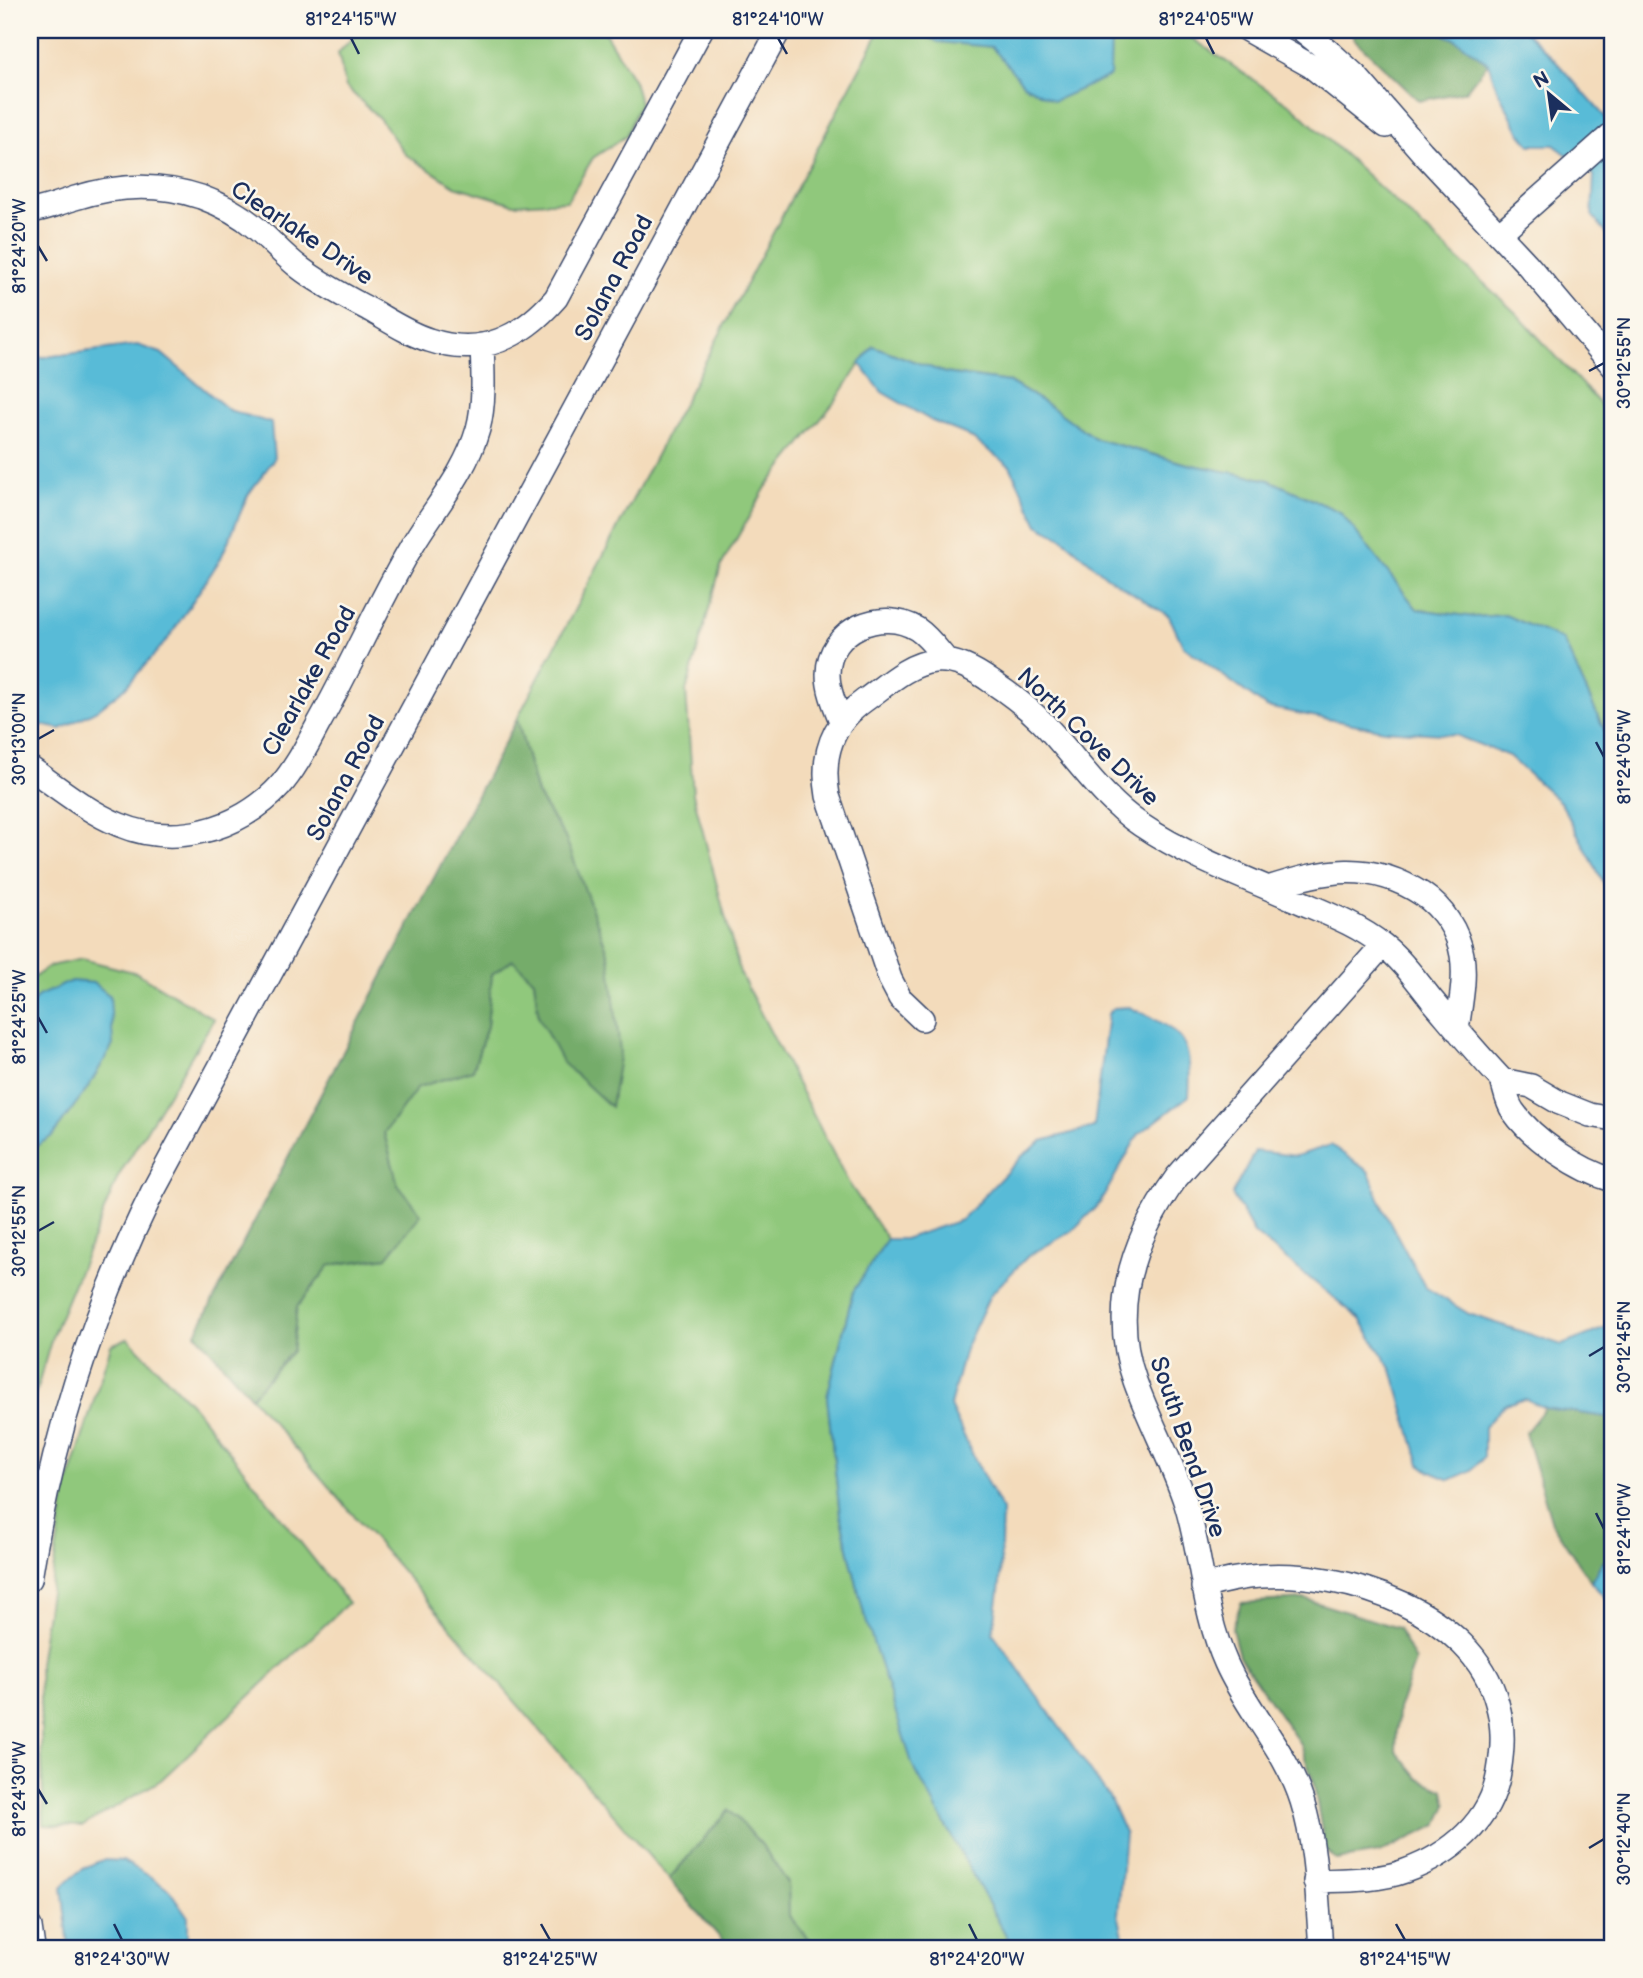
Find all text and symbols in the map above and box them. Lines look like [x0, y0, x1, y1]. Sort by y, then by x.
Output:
text: 81°24'15"W [305, 9, 397, 30]
text: 81°24'10"W [732, 9, 824, 30]
text: 81°24'05"W [1158, 9, 1254, 30]
north arrow [1514, 60, 1584, 130]
text: N [1530, 67, 1553, 94]
street label: Clearlake Drive [225, 175, 379, 291]
text: 81°24'20"W [9, 198, 30, 294]
street label: Solana Road [569, 210, 659, 346]
text: 30°12'55"N [1614, 317, 1635, 409]
street label: Clearlake Road [256, 601, 362, 761]
street label: North Cove Drive [1011, 662, 1165, 812]
text: 30°13'00"N [9, 692, 30, 786]
text: 81°24'05"W [1614, 709, 1635, 805]
street label: Solana Road [301, 710, 391, 846]
text: 81°24'25"W [9, 969, 30, 1065]
text: 30°12'55"N [9, 1185, 30, 1277]
text: 30°12'45"N [1614, 1300, 1635, 1394]
street label: South Bend Drive [1143, 1353, 1233, 1541]
text: 81°24'10"W [1614, 1483, 1635, 1575]
text: 81°24'30"W [9, 1740, 30, 1837]
text: 30°12'40"N [1614, 1792, 1635, 1886]
text: 81°24'30"W [74, 1949, 171, 1970]
text: 81°24'25"W [502, 1949, 598, 1970]
text: 81°24'20"W [929, 1949, 1025, 1970]
text: 81°24'15"W [1359, 1949, 1451, 1970]

